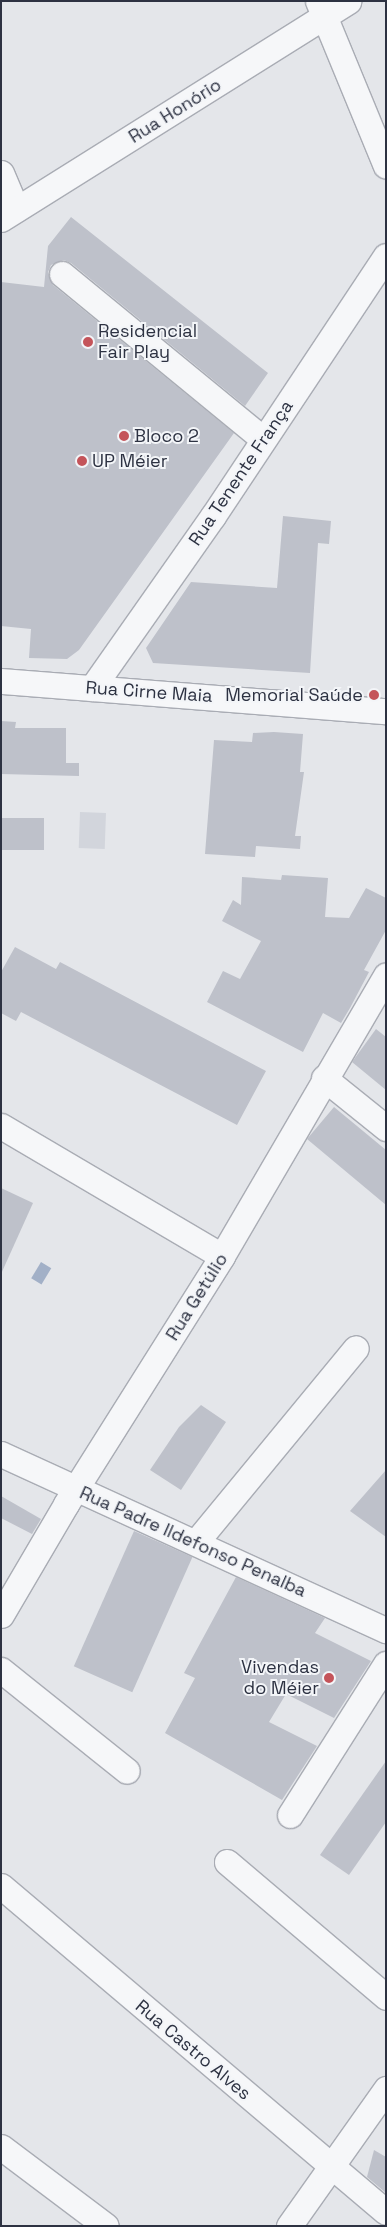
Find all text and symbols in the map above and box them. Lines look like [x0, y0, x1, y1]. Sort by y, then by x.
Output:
street label: Rua Honório [125, 74, 225, 148]
place label: Residencial Fair Play [98, 321, 197, 364]
marker: Residencial Fair Play [82, 336, 94, 348]
street label: Rua Tenente França [184, 396, 298, 550]
place label: Bloco 2 [134, 425, 199, 447]
marker: Bloco 2 [118, 430, 130, 442]
place label: UP Méier [92, 450, 168, 472]
marker: UP Méier [76, 455, 88, 467]
street label: Rua Cirne Maia [85, 677, 213, 707]
place label: Memorial Saúde [225, 684, 363, 706]
marker: Memorial Saúde [367, 688, 381, 702]
street label: Rua Getúlio [162, 1249, 232, 1345]
street label: Rua Padre Ildefonso Penalba [76, 1482, 310, 1602]
place label: Vivendas do Méier [241, 1657, 319, 1700]
marker: Vivendas do Méier [323, 1672, 335, 1684]
street label: Rua Castro Alves [131, 1995, 255, 2105]

